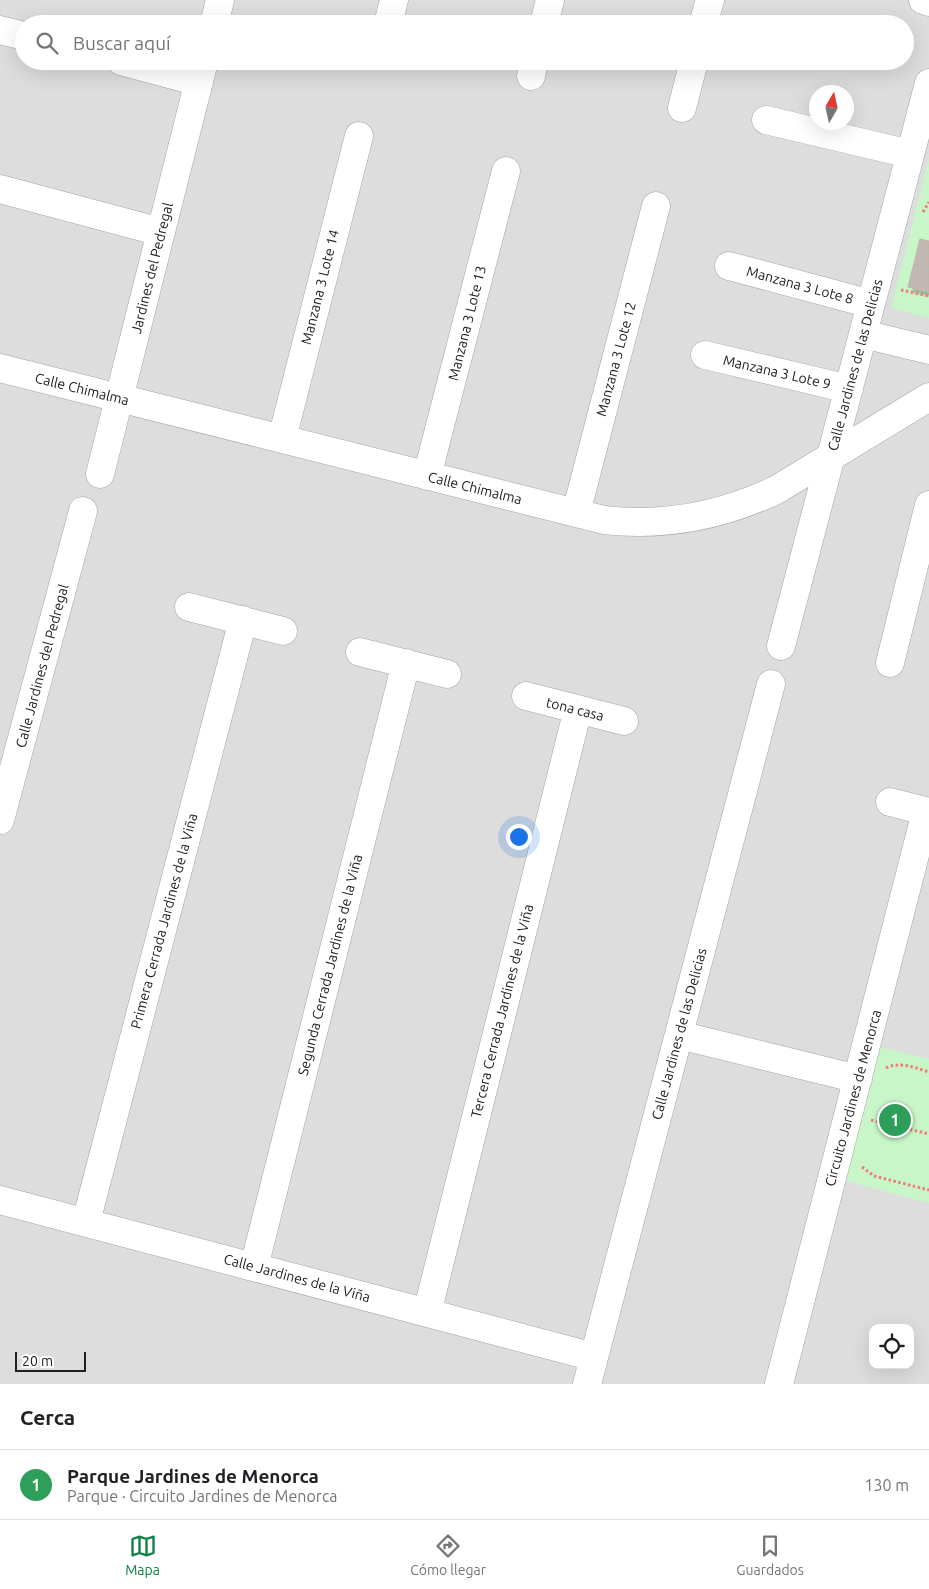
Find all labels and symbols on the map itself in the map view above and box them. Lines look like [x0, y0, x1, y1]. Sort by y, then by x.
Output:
north arrow [809, 85, 854, 130]
street label: Jardines del Pedregal [128, 200, 176, 335]
street label: Manzana 3 Lote 14 [298, 228, 342, 346]
street label: Manzana 3 Lote 8 [745, 263, 855, 307]
street label: Manzana 3 Lote 13 [445, 264, 489, 382]
street label: Calle Jardines de las Delicias [824, 277, 886, 453]
street label: Manzana 3 Lote 12 [593, 300, 639, 418]
street label: Manzana 3 Lote 9 [722, 352, 832, 392]
street label: Calle Chimalma [33, 370, 131, 408]
street label: Calle Chimalma [426, 469, 524, 507]
street label: Calle Jardines del Pedregal [12, 582, 72, 750]
street label: tona casa [544, 694, 606, 724]
street label: Primera Cerrada Jardines de la Viña [127, 812, 201, 1030]
your location [506, 824, 532, 850]
street label: Segunda Cerrada Jardines de la Viña [295, 853, 365, 1077]
street label: Tercera Cerrada Jardines de la Viña [468, 902, 536, 1120]
street label: Calle Jardines de las Delicias [648, 946, 710, 1122]
street label: Circuito Jardines de Menorca [822, 1008, 884, 1188]
pin: 1 [879, 1101, 911, 1139]
street label: Calle Jardines de la Viña [222, 1251, 372, 1305]
scale bar [15, 1349, 86, 1372]

